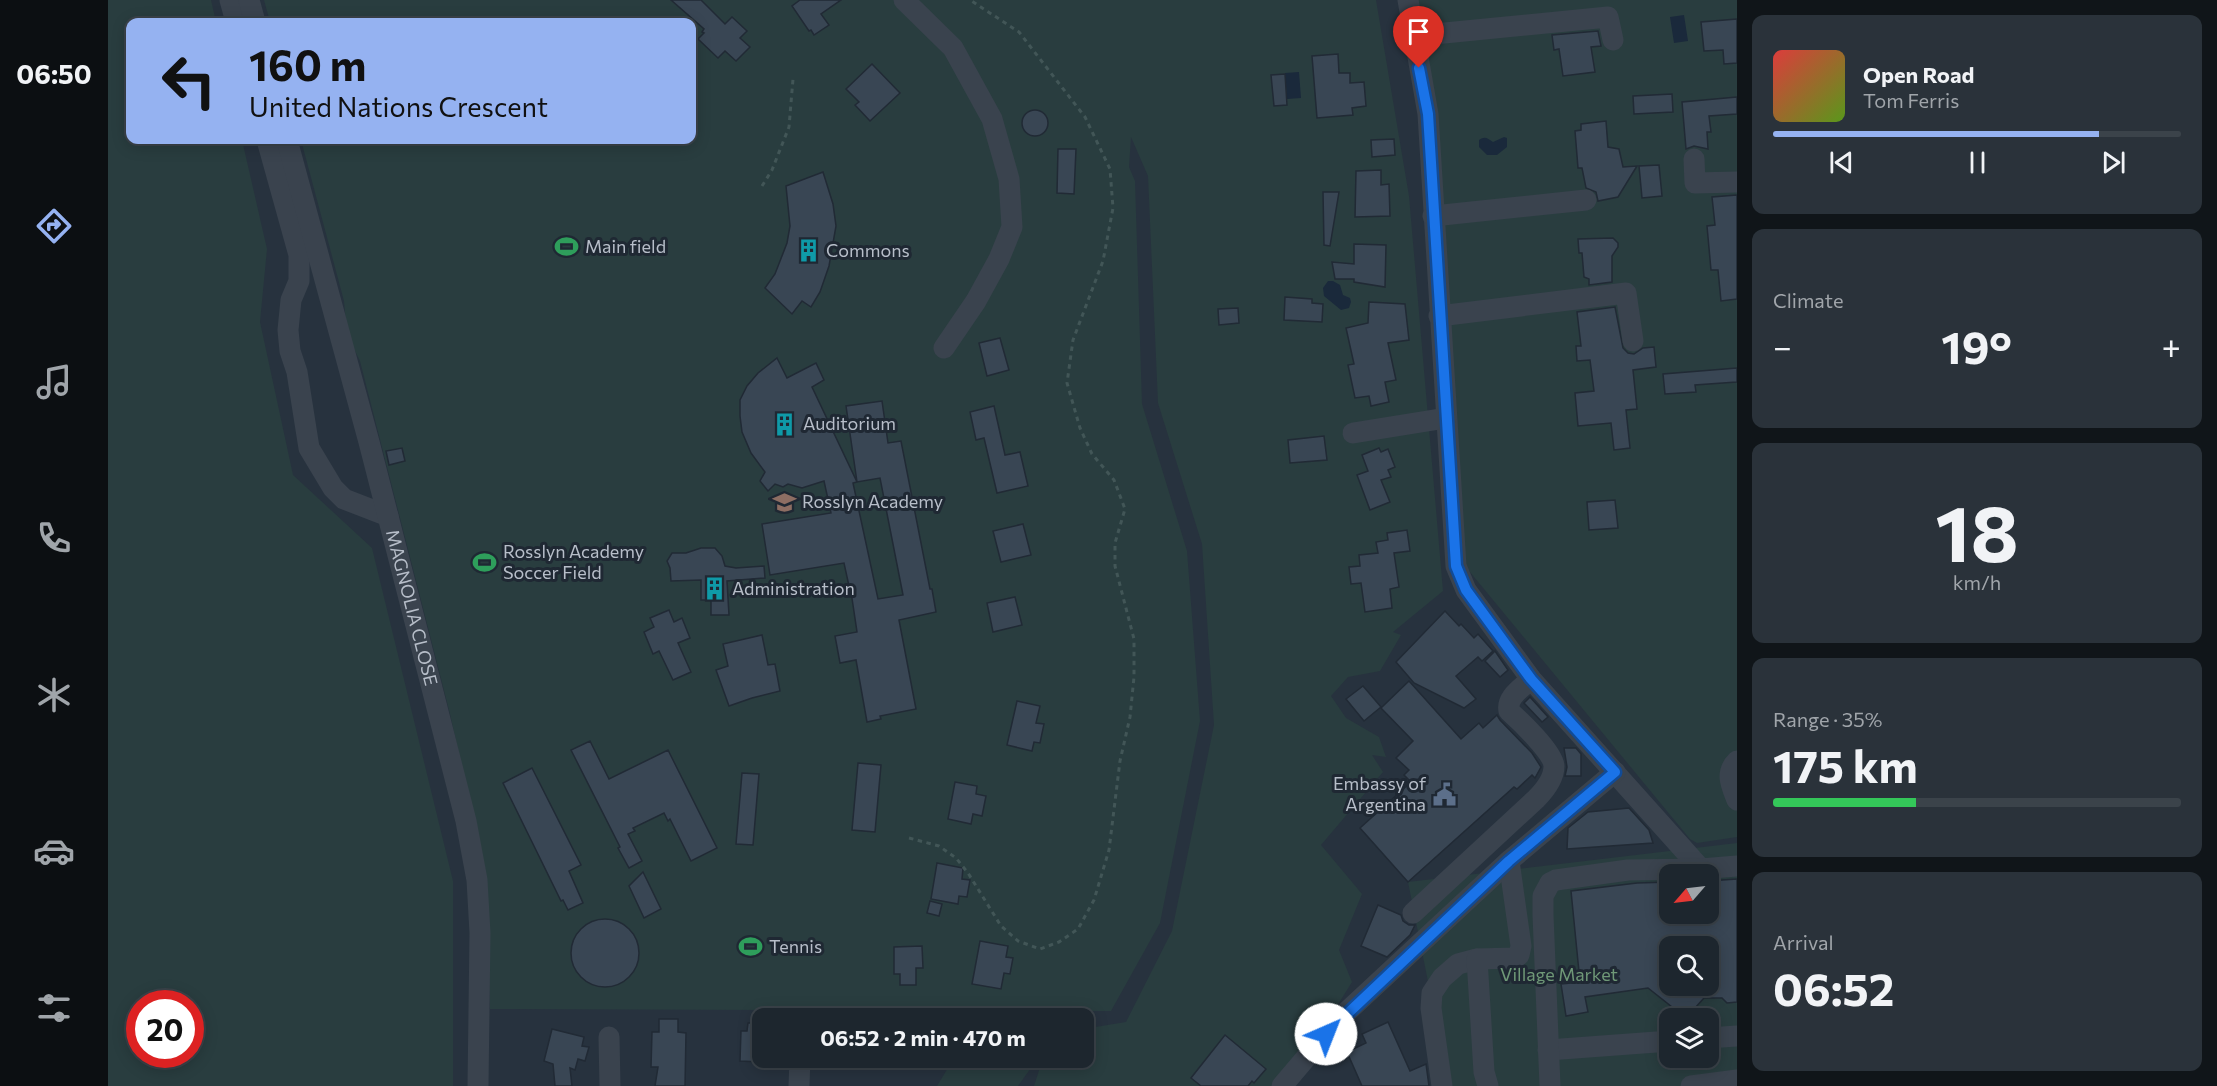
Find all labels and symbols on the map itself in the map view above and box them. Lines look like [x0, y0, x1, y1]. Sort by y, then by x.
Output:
pin [1393, 6, 1444, 68]
sports icon: Main field [554, 234, 580, 260]
place label: Main field [585, 235, 666, 257]
building icon: Commons [795, 238, 821, 264]
place label: Commons [826, 239, 910, 261]
building icon: Auditorium [772, 411, 798, 437]
place label: Auditorium [803, 412, 896, 434]
school or university icon: Rosslyn Academy [771, 489, 797, 515]
place label: Rosslyn Academy [802, 490, 943, 512]
street label: MAGNOLIA CLOSE [382, 527, 443, 688]
place label: Rosslyn Academy Soccer Field [503, 540, 644, 583]
sports icon: Rosslyn Academy Soccer Field [472, 549, 498, 575]
building icon: Administration [701, 576, 727, 602]
place label: Administration [732, 577, 855, 599]
place label: Embassy of Argentina [1333, 772, 1427, 815]
public building icon: Embassy of Argentina [1431, 781, 1457, 807]
north arrow [1659, 864, 1719, 924]
sports icon: Tennis [738, 934, 764, 960]
place label: Tennis [769, 935, 822, 957]
park label: Village Market [1500, 963, 1618, 985]
speed limit sign: 20 [126, 990, 204, 1068]
position arrow [1294, 1002, 1358, 1066]

